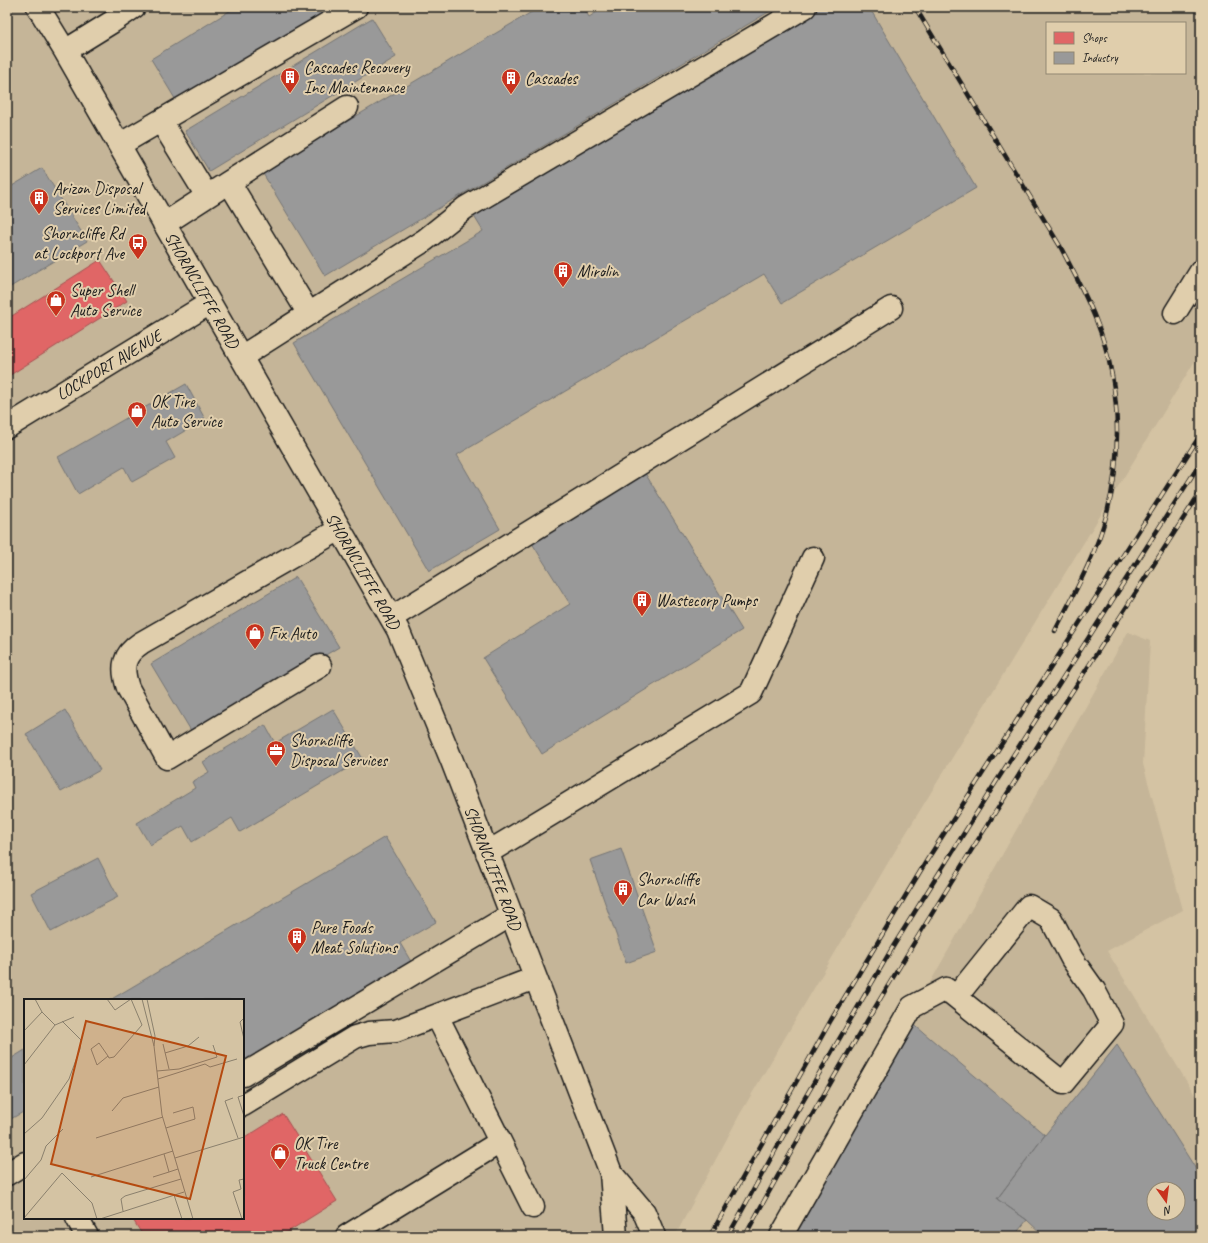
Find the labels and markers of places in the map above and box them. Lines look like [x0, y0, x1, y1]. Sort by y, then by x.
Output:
place label: Cascades Recovery Inc Maintenance [304, 57, 411, 98]
building icon: Cascades Recovery Inc Maintenance [279, 66, 301, 94]
building icon: Cascades [500, 67, 522, 95]
place label: Cascades [525, 68, 579, 89]
place label: Arizon Disposal Services Limited [53, 178, 147, 219]
building icon: Arizon Disposal Services Limited [28, 187, 50, 215]
place label: Shorncliffe Rd at Lockport Ave [34, 223, 126, 264]
bus stop icon: Shorncliffe Rd at Lockport Ave [127, 232, 149, 260]
building icon: Mirolin [552, 260, 574, 288]
place label: Mirolin [577, 261, 620, 282]
place label: Super Shell Auto Service [70, 280, 142, 321]
shop icon: Super Shell Auto Service [45, 289, 67, 317]
place label: OK Tire Auto Service [151, 391, 223, 432]
shop icon: OK Tire Auto Service [126, 400, 148, 428]
building icon: Wastecorp Pumps [631, 589, 653, 617]
place label: Wastecorp Pumps [656, 590, 758, 611]
shop icon: Fix Auto [244, 622, 266, 650]
place label: Fix Auto [269, 623, 317, 644]
place label: Shorncliffe Disposal Services [290, 730, 388, 771]
office icon: Shorncliffe Disposal Services [265, 739, 287, 767]
place label: Shorncliffe Car Wash [637, 869, 701, 910]
building icon: Shorncliffe Car Wash [612, 878, 634, 906]
place label: Pure Foods Meat Solutions [311, 917, 398, 958]
building icon: Pure Foods Meat Solutions [286, 926, 308, 954]
place label: OK Tire Truck Centre [294, 1133, 369, 1174]
shop icon: OK Tire Truck Centre [269, 1142, 291, 1170]

